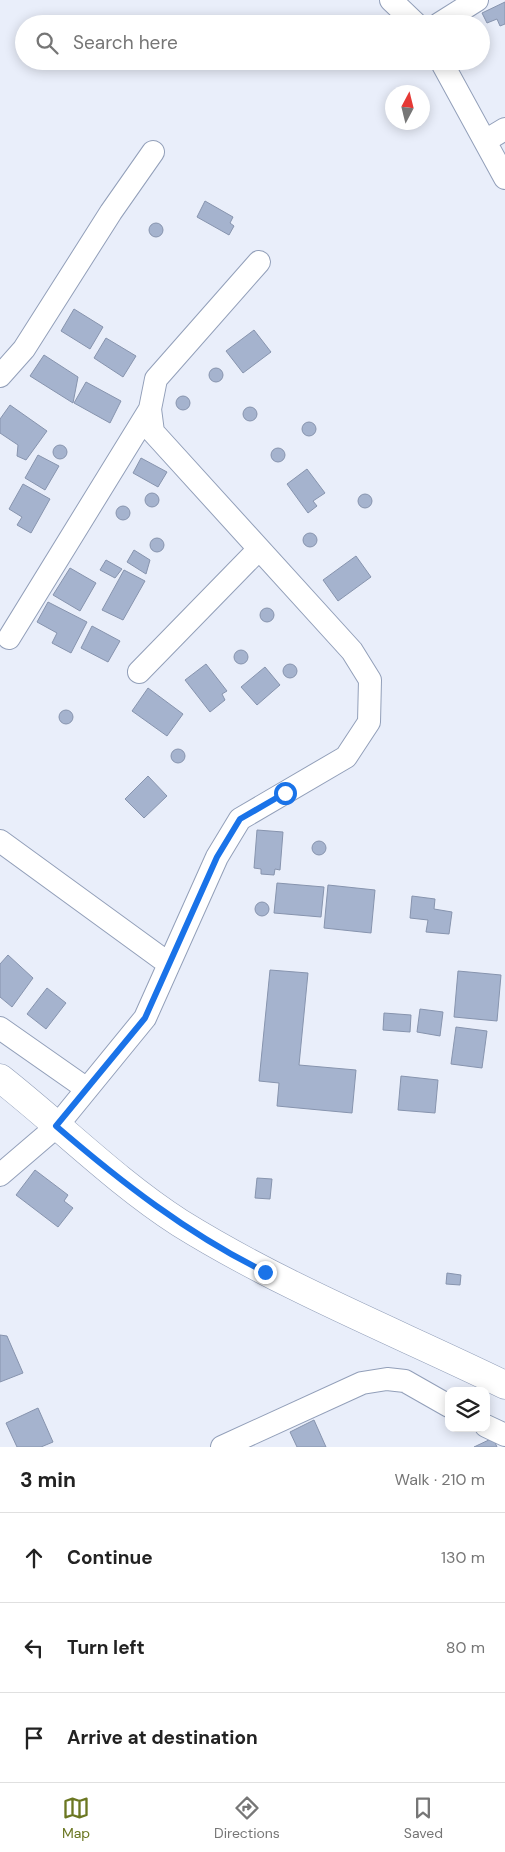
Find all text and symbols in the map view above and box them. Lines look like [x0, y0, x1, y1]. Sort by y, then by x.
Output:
search box [15, 15, 490, 70]
icon: search [33, 29, 61, 57]
text: Search here [73, 30, 178, 55]
north arrow [385, 85, 430, 130]
route start [274, 782, 297, 805]
route end [254, 1261, 277, 1284]
map controls [445, 1387, 490, 1432]
button: layers [445, 1387, 490, 1432]
text: 3 min [20, 1466, 76, 1494]
text: Walk · 210 m [395, 1469, 485, 1490]
icon: ahead [20, 1544, 48, 1572]
text: Continue [67, 1545, 153, 1570]
text: 130 m [441, 1547, 485, 1568]
icon: left [20, 1634, 48, 1662]
text: Turn left [67, 1635, 145, 1660]
text: 80 m [446, 1637, 485, 1658]
icon: arrive [20, 1724, 48, 1752]
text: Arrive at destination [67, 1725, 258, 1750]
tab: Map [62, 1794, 90, 1842]
tab: Directions [214, 1794, 280, 1842]
tab: Saved [404, 1794, 443, 1842]

